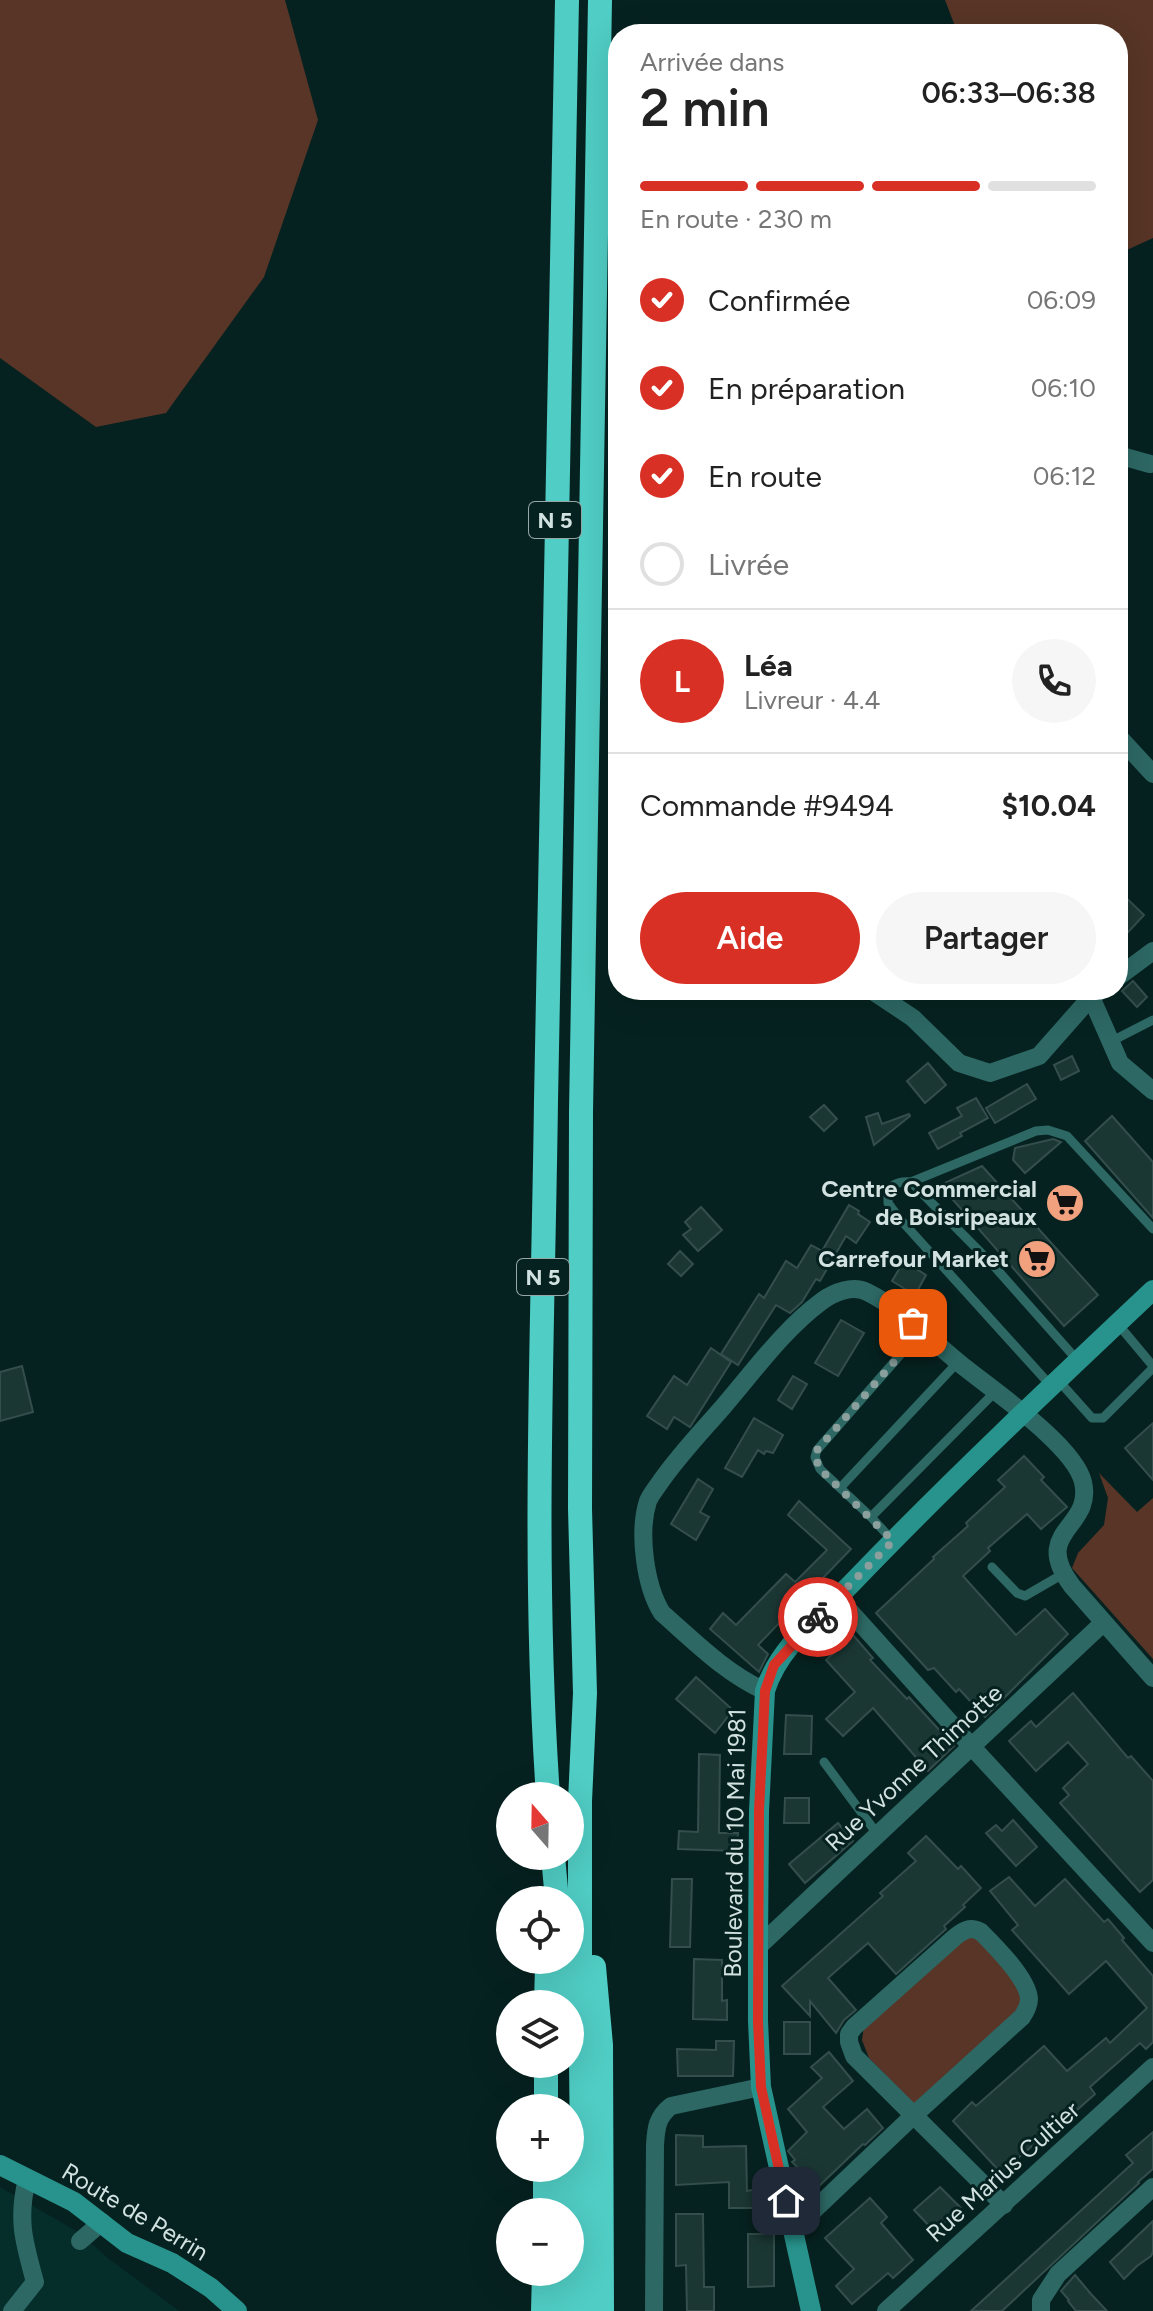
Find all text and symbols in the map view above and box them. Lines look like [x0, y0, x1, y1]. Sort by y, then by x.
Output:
text: Arrivée dans [640, 46, 784, 78]
text: 06:33–06:38 [921, 74, 1096, 111]
text: 2 min [640, 77, 769, 139]
text: En route · 230 m [640, 203, 832, 235]
icon: check [640, 278, 684, 322]
text: Confirmée [708, 282, 850, 319]
text: 06:09 [1027, 284, 1096, 316]
icon: check [640, 366, 684, 410]
text: En préparation [708, 370, 905, 407]
text: 06:10 [1031, 372, 1096, 404]
icon: check [640, 454, 684, 498]
text: En route [708, 458, 822, 495]
text: 06:12 [1033, 460, 1096, 492]
road number: N 5 [529, 502, 581, 538]
text: Livrée [708, 546, 789, 583]
button: phone [1012, 639, 1096, 723]
text: Léa [744, 647, 793, 684]
text: L [674, 663, 690, 700]
text: Livreur · 4.4 [744, 684, 881, 716]
text: Commande #9494 [640, 787, 894, 824]
text: $10.04 [1001, 787, 1096, 824]
button: Aide [640, 892, 860, 984]
button: Partager [876, 892, 1096, 984]
place label: Centre Commercial de Boisripeaux [821, 1174, 1037, 1231]
supermarket icon: Centre Commercial de Boisripeaux [1044, 1182, 1086, 1224]
supermarket icon: Carrefour Market [1016, 1238, 1058, 1280]
place label: Carrefour Market [818, 1244, 1009, 1273]
road number: N 5 [517, 1259, 569, 1295]
pin [879, 1289, 947, 1357]
icon: bag [891, 1301, 935, 1345]
courier [778, 1577, 858, 1657]
icon: bike [796, 1595, 840, 1639]
street label: Rue Yvonne Thimotte [819, 1678, 1008, 1857]
street label: Boulevard du 10 Mai 1981 [718, 1708, 751, 1978]
north arrow [496, 1782, 584, 1870]
map controls [496, 1782, 584, 2286]
button: locate [496, 1886, 584, 1974]
button: layers [496, 1990, 584, 2078]
button: + [496, 2094, 584, 2182]
street label: Rue Marius Cultier [920, 2095, 1085, 2248]
street label: Route de Perrin [57, 2157, 214, 2267]
pin [752, 2167, 820, 2235]
icon: home [764, 2179, 808, 2223]
button: − [496, 2198, 584, 2286]

